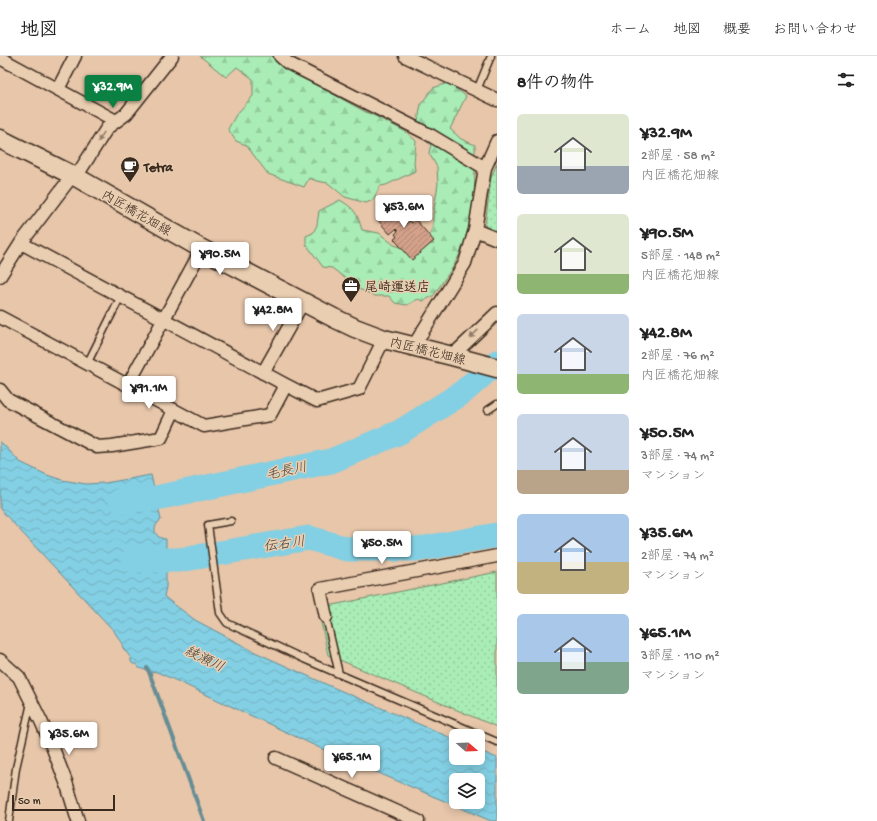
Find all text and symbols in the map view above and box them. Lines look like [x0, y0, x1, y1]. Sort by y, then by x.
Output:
text: 地図 [20, 20, 58, 43]
text: ホーム [610, 22, 651, 39]
text: 地図 [673, 22, 701, 39]
text: 概要 [723, 22, 751, 39]
text: お問い合わせ [773, 22, 857, 39]
icon: filters [835, 69, 857, 91]
text: 8件の物件 [517, 74, 594, 94]
pin: ¥32.9M [80, 75, 146, 109]
text: ¥32.9M [94, 80, 132, 95]
text: ¥32.9M [641, 124, 692, 144]
icon: home [549, 130, 597, 178]
one-way arrow [97, 132, 105, 142]
text: 2部屋 · 58 m² [641, 149, 715, 164]
cafe icon: Tetra [119, 155, 141, 183]
place label: Tetra [143, 161, 174, 176]
text: 内匠橋花畑線 [641, 169, 719, 184]
street label: 内匠橋花畑線 [98, 187, 175, 241]
pin: ¥53.6M [371, 195, 437, 229]
text: ¥53.6M [384, 200, 424, 215]
text: ¥90.5M [641, 224, 693, 244]
icon: home [549, 230, 597, 278]
pin: ¥90.5M [187, 242, 253, 276]
text: ¥90.5M [200, 247, 240, 262]
text: 5部屋 · 148 m² [641, 249, 720, 264]
text: 内匠橋花畑線 [641, 269, 719, 284]
office icon: 尾崎運送店 [340, 275, 362, 303]
place label: 尾崎運送店 [365, 280, 430, 296]
pin: ¥42.8M [240, 298, 306, 332]
text: ¥42.8M [254, 303, 292, 318]
text: ¥42.8M [641, 324, 692, 344]
one-way arrow [470, 329, 479, 338]
icon: home [549, 330, 597, 378]
street label: 内匠橋花畑線 [388, 335, 468, 369]
text: 2部屋 · 76 m² [641, 349, 714, 364]
text: 内匠橋花畑線 [641, 369, 719, 384]
pin: ¥91.1M [116, 376, 182, 410]
text: ¥91.1M [131, 381, 167, 396]
text: ¥50.5M [641, 424, 694, 444]
icon: home [549, 430, 597, 478]
text: 3部屋 · 74 m² [641, 449, 714, 464]
water label: 毛長川 [264, 460, 309, 485]
text: マンション [641, 469, 705, 484]
text: ¥35.6M [641, 524, 692, 544]
icon: home [549, 530, 597, 578]
pin: ¥50.5M [349, 531, 415, 565]
water label: 伝右川 [262, 534, 306, 557]
text: ¥50.5M [362, 536, 402, 551]
text: 2部屋 · 74 m² [641, 549, 714, 564]
text: マンション [641, 569, 705, 584]
text: ¥65.1M [641, 624, 690, 644]
icon: home [549, 630, 597, 678]
water label: 綾瀬川 [181, 643, 227, 677]
text: 3部屋 · 110 m² [641, 649, 719, 664]
text: マンション [641, 669, 705, 684]
pin: ¥35.6M [36, 722, 102, 756]
text: ¥35.6M [49, 727, 89, 742]
north arrow [449, 729, 485, 765]
map controls [449, 729, 485, 809]
pin: ¥65.1M [319, 745, 385, 779]
text: ¥65.1M [333, 750, 371, 765]
button: layers [449, 773, 485, 809]
scale bar [12, 793, 115, 812]
text: 50 m [18, 796, 40, 808]

